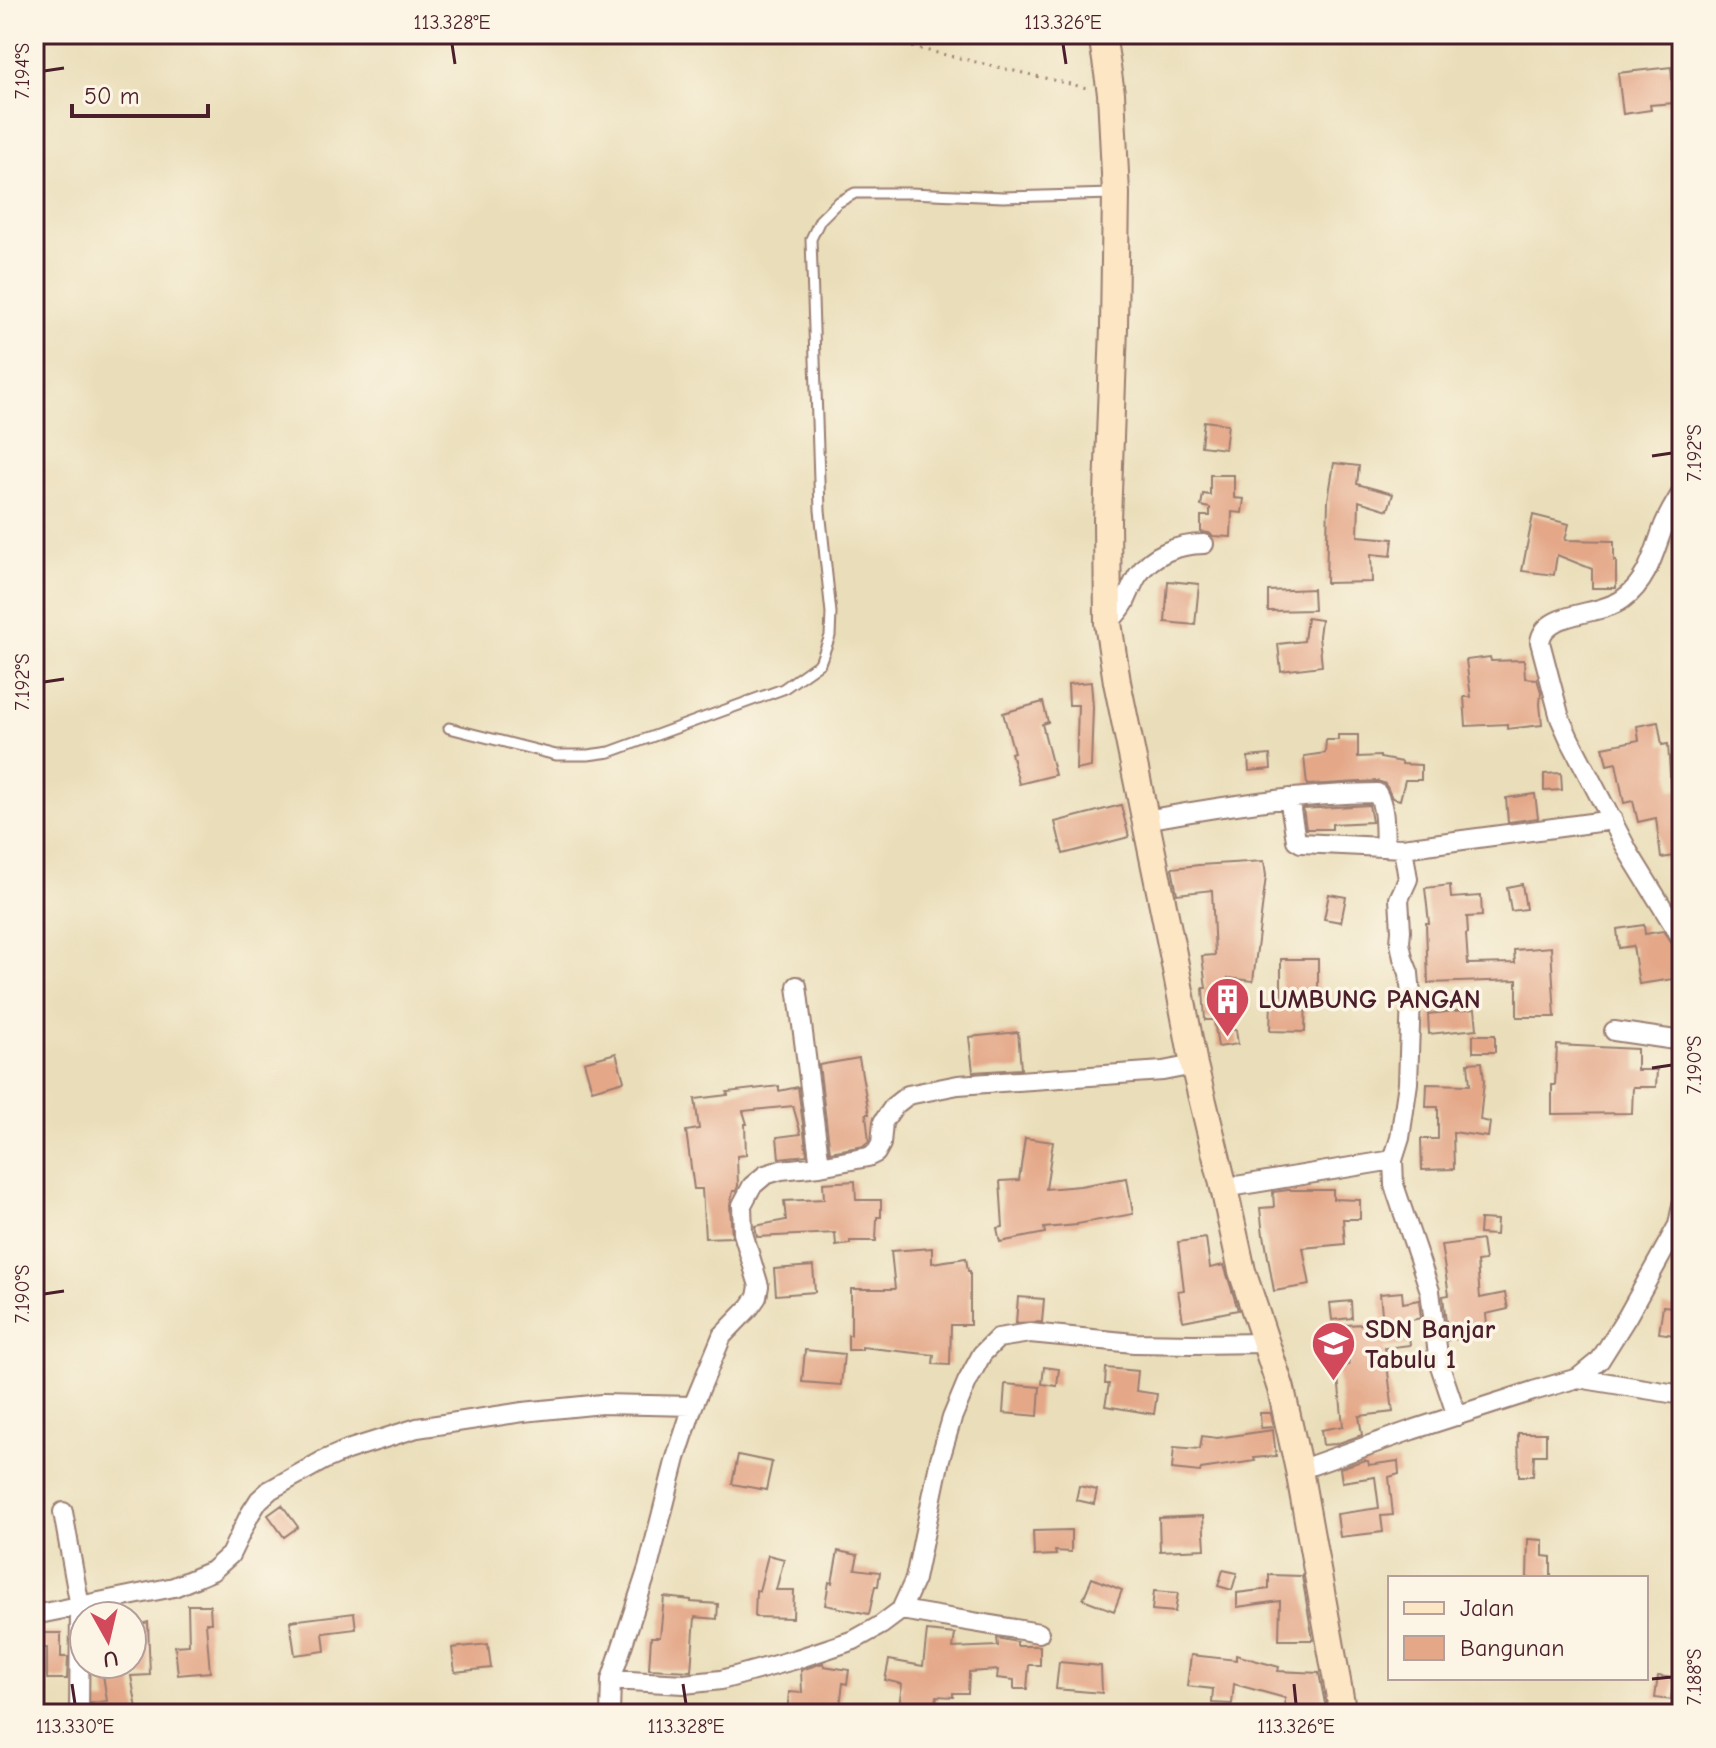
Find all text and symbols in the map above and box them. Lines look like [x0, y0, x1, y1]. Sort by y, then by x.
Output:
text: 113.328°E [414, 11, 490, 34]
text: 113.326°E [1024, 11, 1102, 34]
text: 7.194°S [11, 43, 34, 99]
scale bar [72, 68, 208, 118]
text: 50 m [84, 82, 140, 110]
text: 7.192°S [1683, 424, 1706, 482]
text: 7.192°S [11, 653, 34, 711]
building icon: LUMBUNG PANGAN [1203, 975, 1251, 1038]
place label: LUMBUNG PANGAN [1258, 985, 1481, 1015]
text: 7.190°S [1683, 1035, 1706, 1095]
text: 7.190°S [11, 1264, 34, 1324]
place label: SDN Banjar Tabulu 1 [1365, 1315, 1496, 1375]
school or university icon: SDN Banjar Tabulu 1 [1310, 1320, 1358, 1383]
legend [1388, 1576, 1648, 1680]
text: Jalan [1460, 1594, 1514, 1622]
north arrow [68, 1600, 148, 1680]
text: Bangunan [1460, 1634, 1564, 1662]
text: U [102, 1645, 120, 1673]
text: 7.188°S [1683, 1648, 1706, 1706]
text: 113.330°E [36, 1715, 114, 1738]
text: 113.328°E [648, 1715, 724, 1738]
text: 113.326°E [1257, 1715, 1335, 1738]

